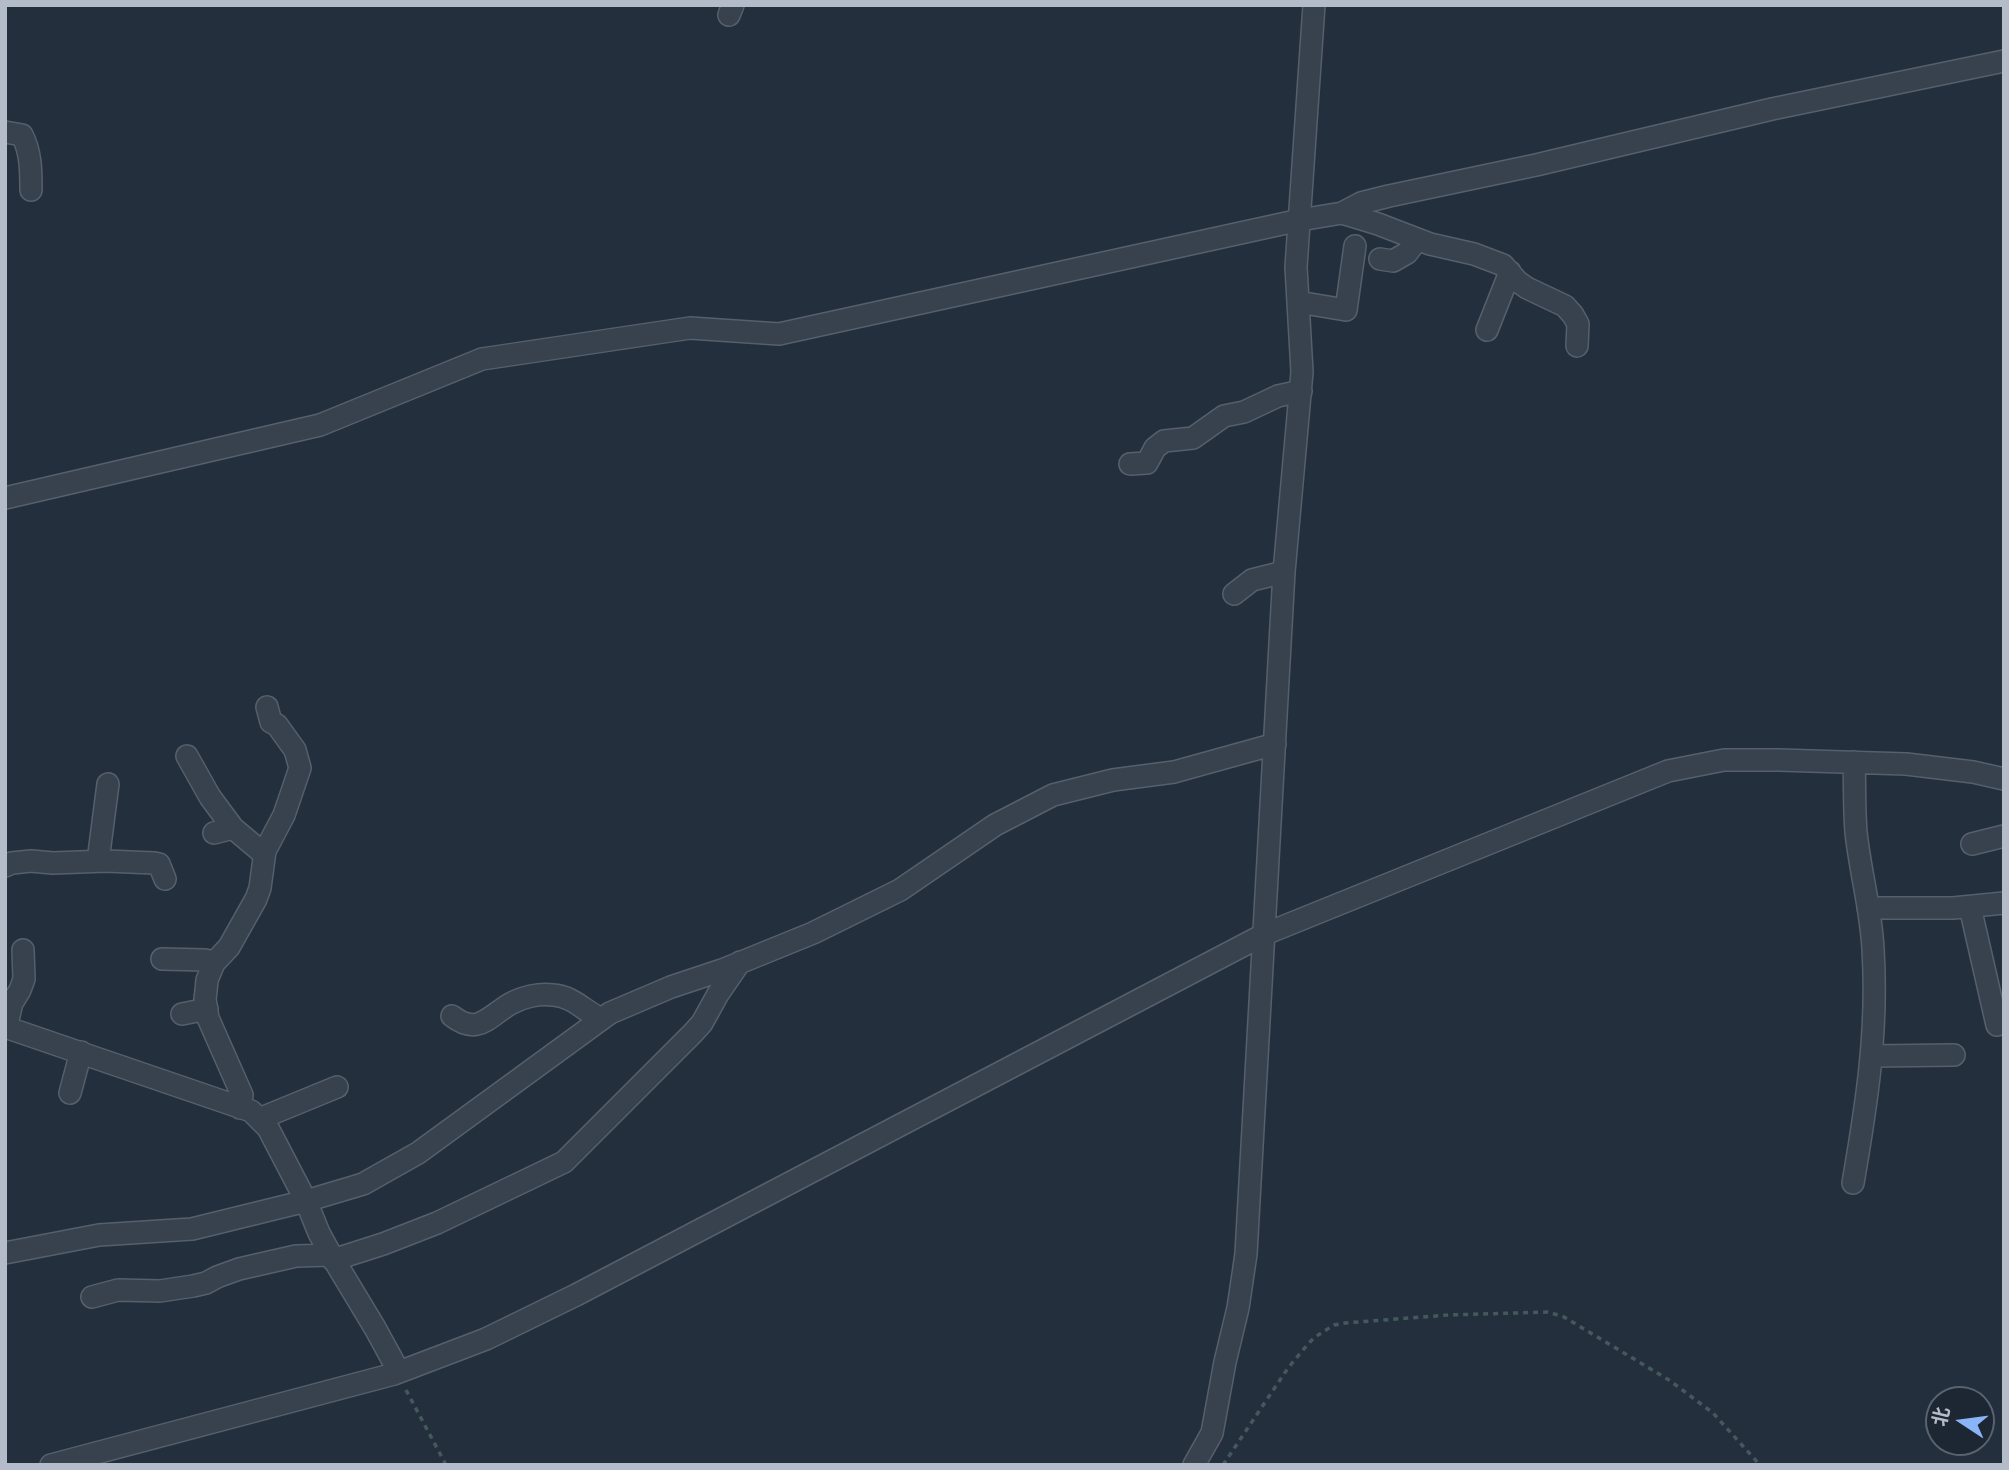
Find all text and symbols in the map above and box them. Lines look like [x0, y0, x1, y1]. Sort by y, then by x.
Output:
north arrow [1925, 1386, 1995, 1456]
text: 北 [1928, 1405, 1954, 1428]

